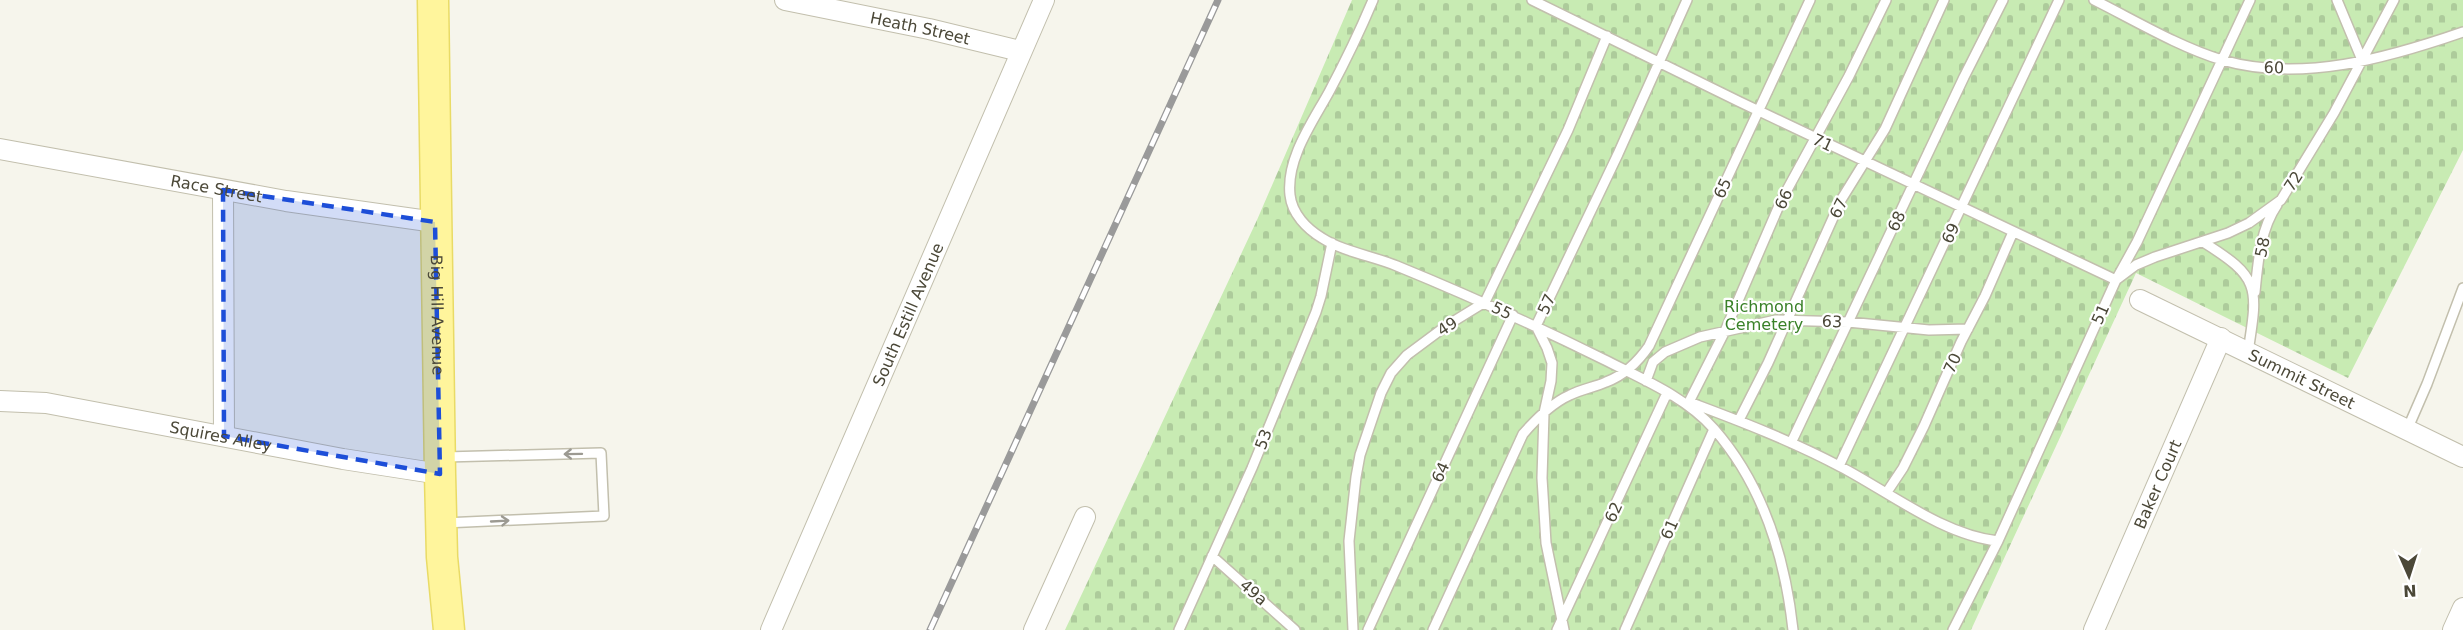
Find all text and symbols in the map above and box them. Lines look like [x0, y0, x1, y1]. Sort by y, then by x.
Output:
street label: Heath Street [868, 8, 972, 49]
street label: 60 [2263, 58, 2284, 77]
street label: 71 [1810, 130, 1836, 155]
street label: 72 [2280, 168, 2307, 195]
street label: Race Street [169, 171, 264, 207]
street label: 65 [1710, 175, 1735, 201]
street label: 66 [1771, 186, 1796, 212]
street label: 67 [1825, 195, 1851, 222]
street label: 68 [1884, 208, 1909, 234]
street label: 69 [1938, 220, 1963, 246]
street label: 58 [2251, 235, 2274, 259]
street label: South Estill Avenue [869, 240, 948, 389]
street label: Big Hill Avenue [427, 255, 448, 375]
street label: 57 [1534, 291, 1559, 317]
street label: 55 [1488, 297, 1515, 323]
park label: Richmond Cemetery [1724, 297, 1804, 334]
street label: 51 [2088, 301, 2113, 327]
street label: 63 [1821, 311, 1843, 332]
street label: 49 [1434, 313, 1461, 340]
street label: Summit Street [2245, 345, 2358, 413]
street label: 70 [1940, 350, 1965, 376]
street label: Squires Alley [168, 418, 273, 455]
street label: 53 [1251, 426, 1276, 452]
street label: Baker Court [2130, 437, 2186, 532]
one-way arrow [563, 448, 583, 460]
street label: 64 [1428, 459, 1453, 485]
street label: 62 [1601, 499, 1626, 525]
one-way arrow [489, 515, 509, 526]
street label: 61 [1657, 516, 1682, 542]
north arrow [2379, 546, 2439, 606]
street label: 49a [1236, 575, 1271, 609]
text: N [2403, 581, 2417, 600]

